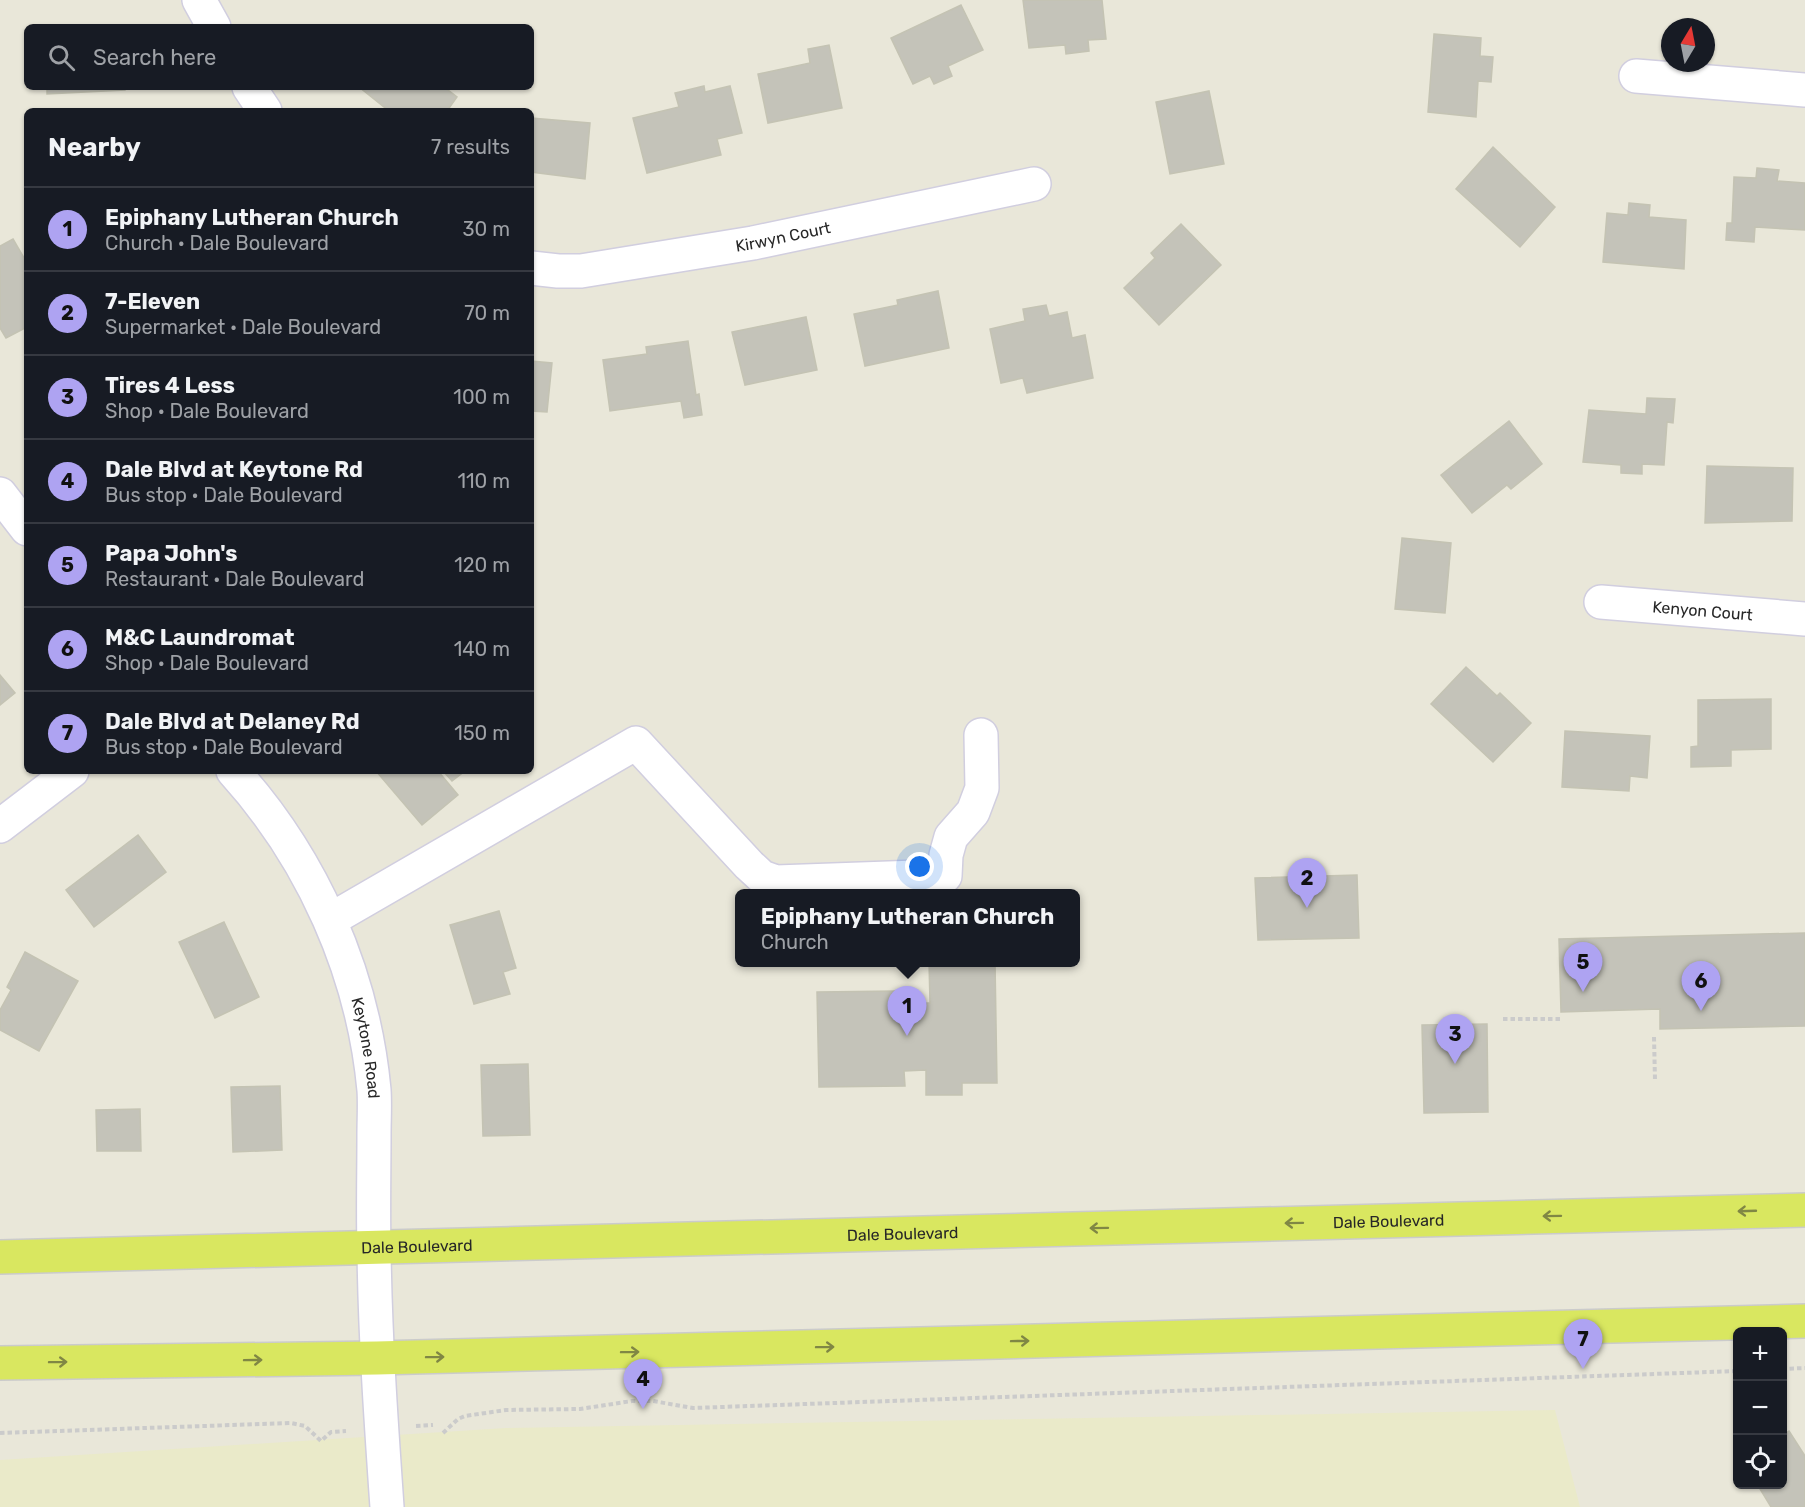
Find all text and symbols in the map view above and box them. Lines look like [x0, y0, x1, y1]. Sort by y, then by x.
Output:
north arrow [1661, 18, 1715, 72]
search box [24, 24, 534, 90]
icon: search [45, 41, 78, 74]
text: Search here [93, 44, 216, 71]
text: Nearby [48, 132, 141, 163]
text: 7 results [431, 135, 510, 159]
text: Epiphany Lutheran Church [105, 204, 399, 231]
text: 1 [63, 217, 72, 241]
text: 30 m [463, 217, 510, 241]
street label: Kirwyn Court [734, 218, 832, 256]
text: Church · Dale Boulevard [105, 231, 329, 255]
text: 7-Eleven [105, 288, 200, 315]
text: 2 [61, 301, 74, 325]
text: 70 m [464, 301, 510, 325]
text: Supermarket · Dale Boulevard [105, 315, 381, 339]
text: Tires 4 Less [105, 372, 235, 399]
text: 3 [61, 385, 74, 409]
text: 100 m [453, 385, 510, 409]
text: Shop · Dale Boulevard [105, 399, 309, 423]
text: Dale Blvd at Keytone Rd [105, 456, 363, 483]
text: 4 [61, 469, 74, 493]
text: 110 m [458, 469, 510, 493]
text: Bus stop · Dale Boulevard [105, 483, 343, 507]
text: Papa John's [105, 540, 237, 567]
text: 5 [61, 553, 74, 577]
text: 120 m [454, 553, 510, 577]
text: Restaurant · Dale Boulevard [105, 567, 364, 591]
street label: Kenyon Court [1652, 597, 1754, 625]
text: M&C Laundromat [105, 624, 295, 651]
text: 6 [61, 637, 74, 661]
text: 140 m [454, 637, 510, 661]
text: Shop · Dale Boulevard [105, 651, 309, 675]
text: Dale Blvd at Delaney Rd [105, 708, 360, 735]
text: 7 [62, 721, 73, 745]
text: 150 m [454, 721, 510, 745]
text: Bus stop · Dale Boulevard [105, 735, 343, 759]
your location [905, 852, 934, 881]
pin: 2 [1288, 858, 1326, 908]
popup [735, 889, 1080, 967]
text: Epiphany Lutheran Church [761, 903, 1054, 930]
text: Church [761, 930, 829, 954]
pin: 5 [1564, 942, 1602, 992]
pin: 6 [1682, 962, 1720, 1011]
pin: 1 [888, 986, 926, 1036]
street label: Keytone Road [347, 995, 383, 1099]
pin: 3 [1436, 1014, 1474, 1064]
one-way arrow [1737, 1206, 1757, 1217]
street label: Dale Boulevard [1333, 1210, 1445, 1232]
one-way arrow [1542, 1211, 1562, 1222]
one-way arrow [1284, 1217, 1304, 1229]
one-way arrow [1089, 1222, 1109, 1234]
street label: Dale Boulevard [847, 1223, 959, 1245]
street label: Dale Boulevard [361, 1236, 473, 1258]
pin: 7 [1564, 1320, 1602, 1369]
map controls [1733, 1327, 1787, 1489]
button: + [1733, 1327, 1787, 1381]
one-way arrow [1009, 1336, 1029, 1347]
one-way arrow [814, 1341, 834, 1352]
one-way arrow [619, 1346, 639, 1357]
one-way arrow [425, 1351, 445, 1362]
one-way arrow [243, 1354, 263, 1366]
one-way arrow [48, 1356, 68, 1368]
pin: 4 [624, 1360, 662, 1409]
button: − [1733, 1381, 1787, 1435]
button: locate [1733, 1435, 1787, 1489]

